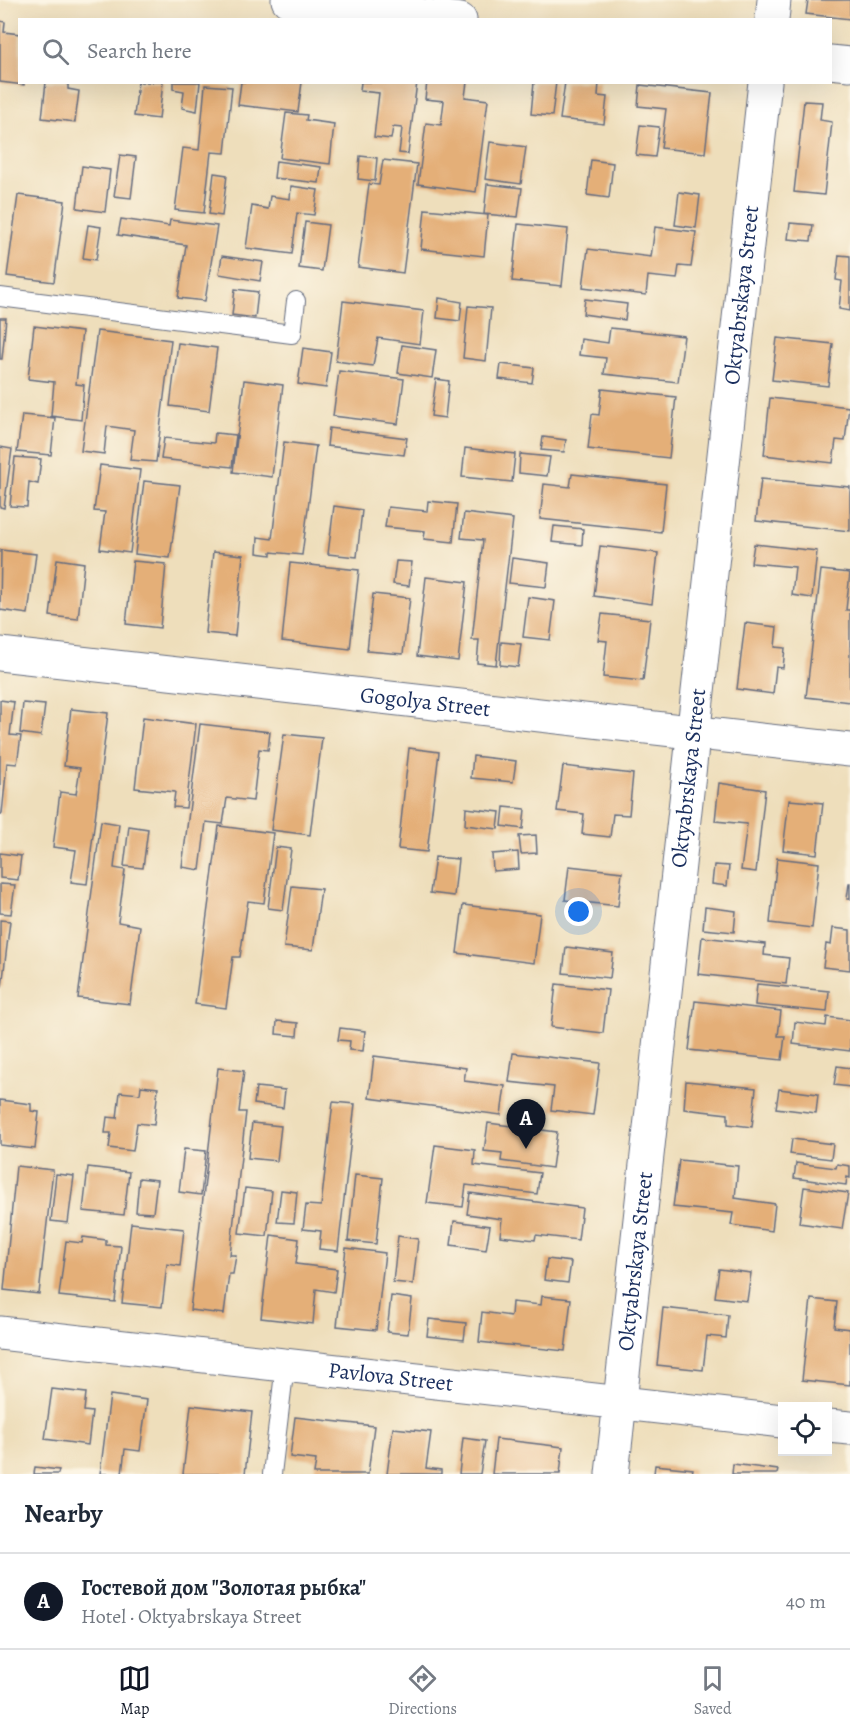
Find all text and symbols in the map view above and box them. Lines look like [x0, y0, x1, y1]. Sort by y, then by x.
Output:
search box [18, 18, 832, 84]
icon: search [39, 35, 72, 68]
text: Search here [87, 36, 192, 66]
street label: Oktyabrskaya Street [717, 204, 766, 386]
street label: Gogolya Street [359, 680, 492, 724]
street label: Oktyabrskaya Street [664, 687, 713, 869]
your location [564, 897, 593, 926]
pin: A [506, 1100, 546, 1149]
street label: Oktyabrskaya Street [611, 1170, 660, 1352]
street label: Pavlova Street [326, 1355, 455, 1399]
map controls [778, 1402, 832, 1456]
button: locate [778, 1402, 832, 1456]
text: Nearby [24, 1496, 103, 1531]
text: Гостевой дом "Золотая рыбка" [81, 1573, 366, 1603]
text: A [37, 1588, 50, 1615]
text: 40 m [786, 1588, 826, 1615]
text: Hotel · Oktyabrskaya Street [81, 1603, 302, 1630]
tab: Map [118, 1662, 151, 1720]
tab: Directions [388, 1662, 457, 1720]
tab: Saved [694, 1662, 732, 1720]

